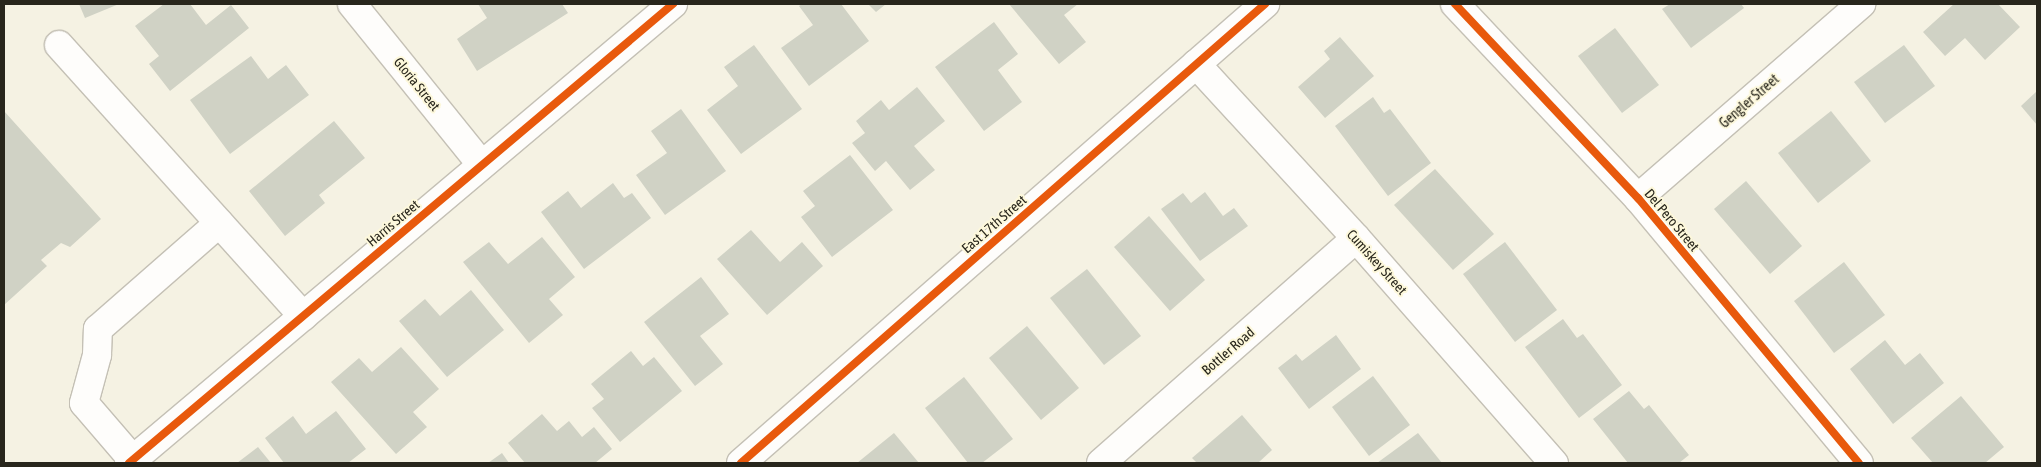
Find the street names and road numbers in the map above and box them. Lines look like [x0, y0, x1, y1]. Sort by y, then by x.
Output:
street label: Gloria Street [390, 54, 444, 114]
street label: Gengler Street [1716, 71, 1782, 131]
street label: Del Pero Street [1641, 185, 1703, 255]
street label: East 17th Street [958, 191, 1030, 257]
street label: Harris Street [363, 196, 423, 250]
street label: Cumiskey Street [1343, 226, 1411, 298]
street label: Bottler Road [1198, 324, 1258, 378]

